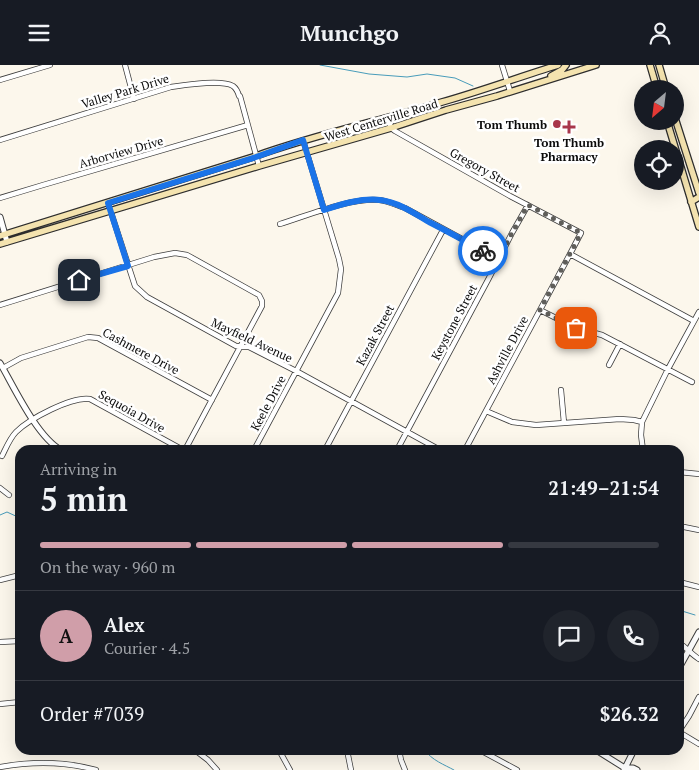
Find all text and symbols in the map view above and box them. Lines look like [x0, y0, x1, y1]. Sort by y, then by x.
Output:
text: Munchgo [300, 18, 399, 47]
icon: menu [25, 19, 53, 47]
icon: person [646, 19, 674, 47]
street label: Valley Park Drive [79, 71, 171, 111]
north arrow [634, 80, 684, 130]
map controls [634, 80, 684, 190]
street label: West Centerville Road [323, 96, 440, 144]
place label: Tom Thumb [477, 117, 547, 132]
marker: Tom Thumb [551, 118, 563, 130]
marker: Tom Thumb Pharmacy [563, 121, 575, 133]
street label: Arborview Drive [77, 133, 165, 171]
place label: Tom Thumb Pharmacy [534, 135, 604, 164]
button: locate [634, 140, 684, 190]
street label: Gregory Street [447, 145, 523, 196]
courier [458, 226, 508, 276]
icon: bike [469, 237, 497, 265]
pin [58, 259, 100, 301]
icon: home [65, 266, 93, 294]
street label: Keystone Street [428, 281, 480, 362]
street label: Kazak Street [353, 301, 398, 368]
pin [555, 307, 597, 349]
street label: Ashville Drive [483, 313, 531, 387]
icon: bag [562, 314, 590, 342]
street label: Mayfield Avenue [209, 315, 295, 365]
street label: Cashmere Drive [100, 325, 182, 377]
street label: Keele Drive [247, 373, 289, 433]
street label: Sequoia Drive [96, 387, 168, 435]
text: Arriving in [40, 458, 117, 480]
text: 21:49–21:54 [548, 475, 659, 500]
text: 5 min [40, 478, 128, 520]
text: On the way · 960 m [40, 556, 175, 578]
button: chat [543, 610, 595, 662]
button: phone [607, 610, 659, 662]
text: Alex [104, 612, 145, 637]
text: A [59, 623, 73, 648]
text: Courier · 4.5 [104, 637, 190, 659]
text: Order #7039 [40, 701, 144, 726]
text: $26.32 [600, 701, 659, 726]

